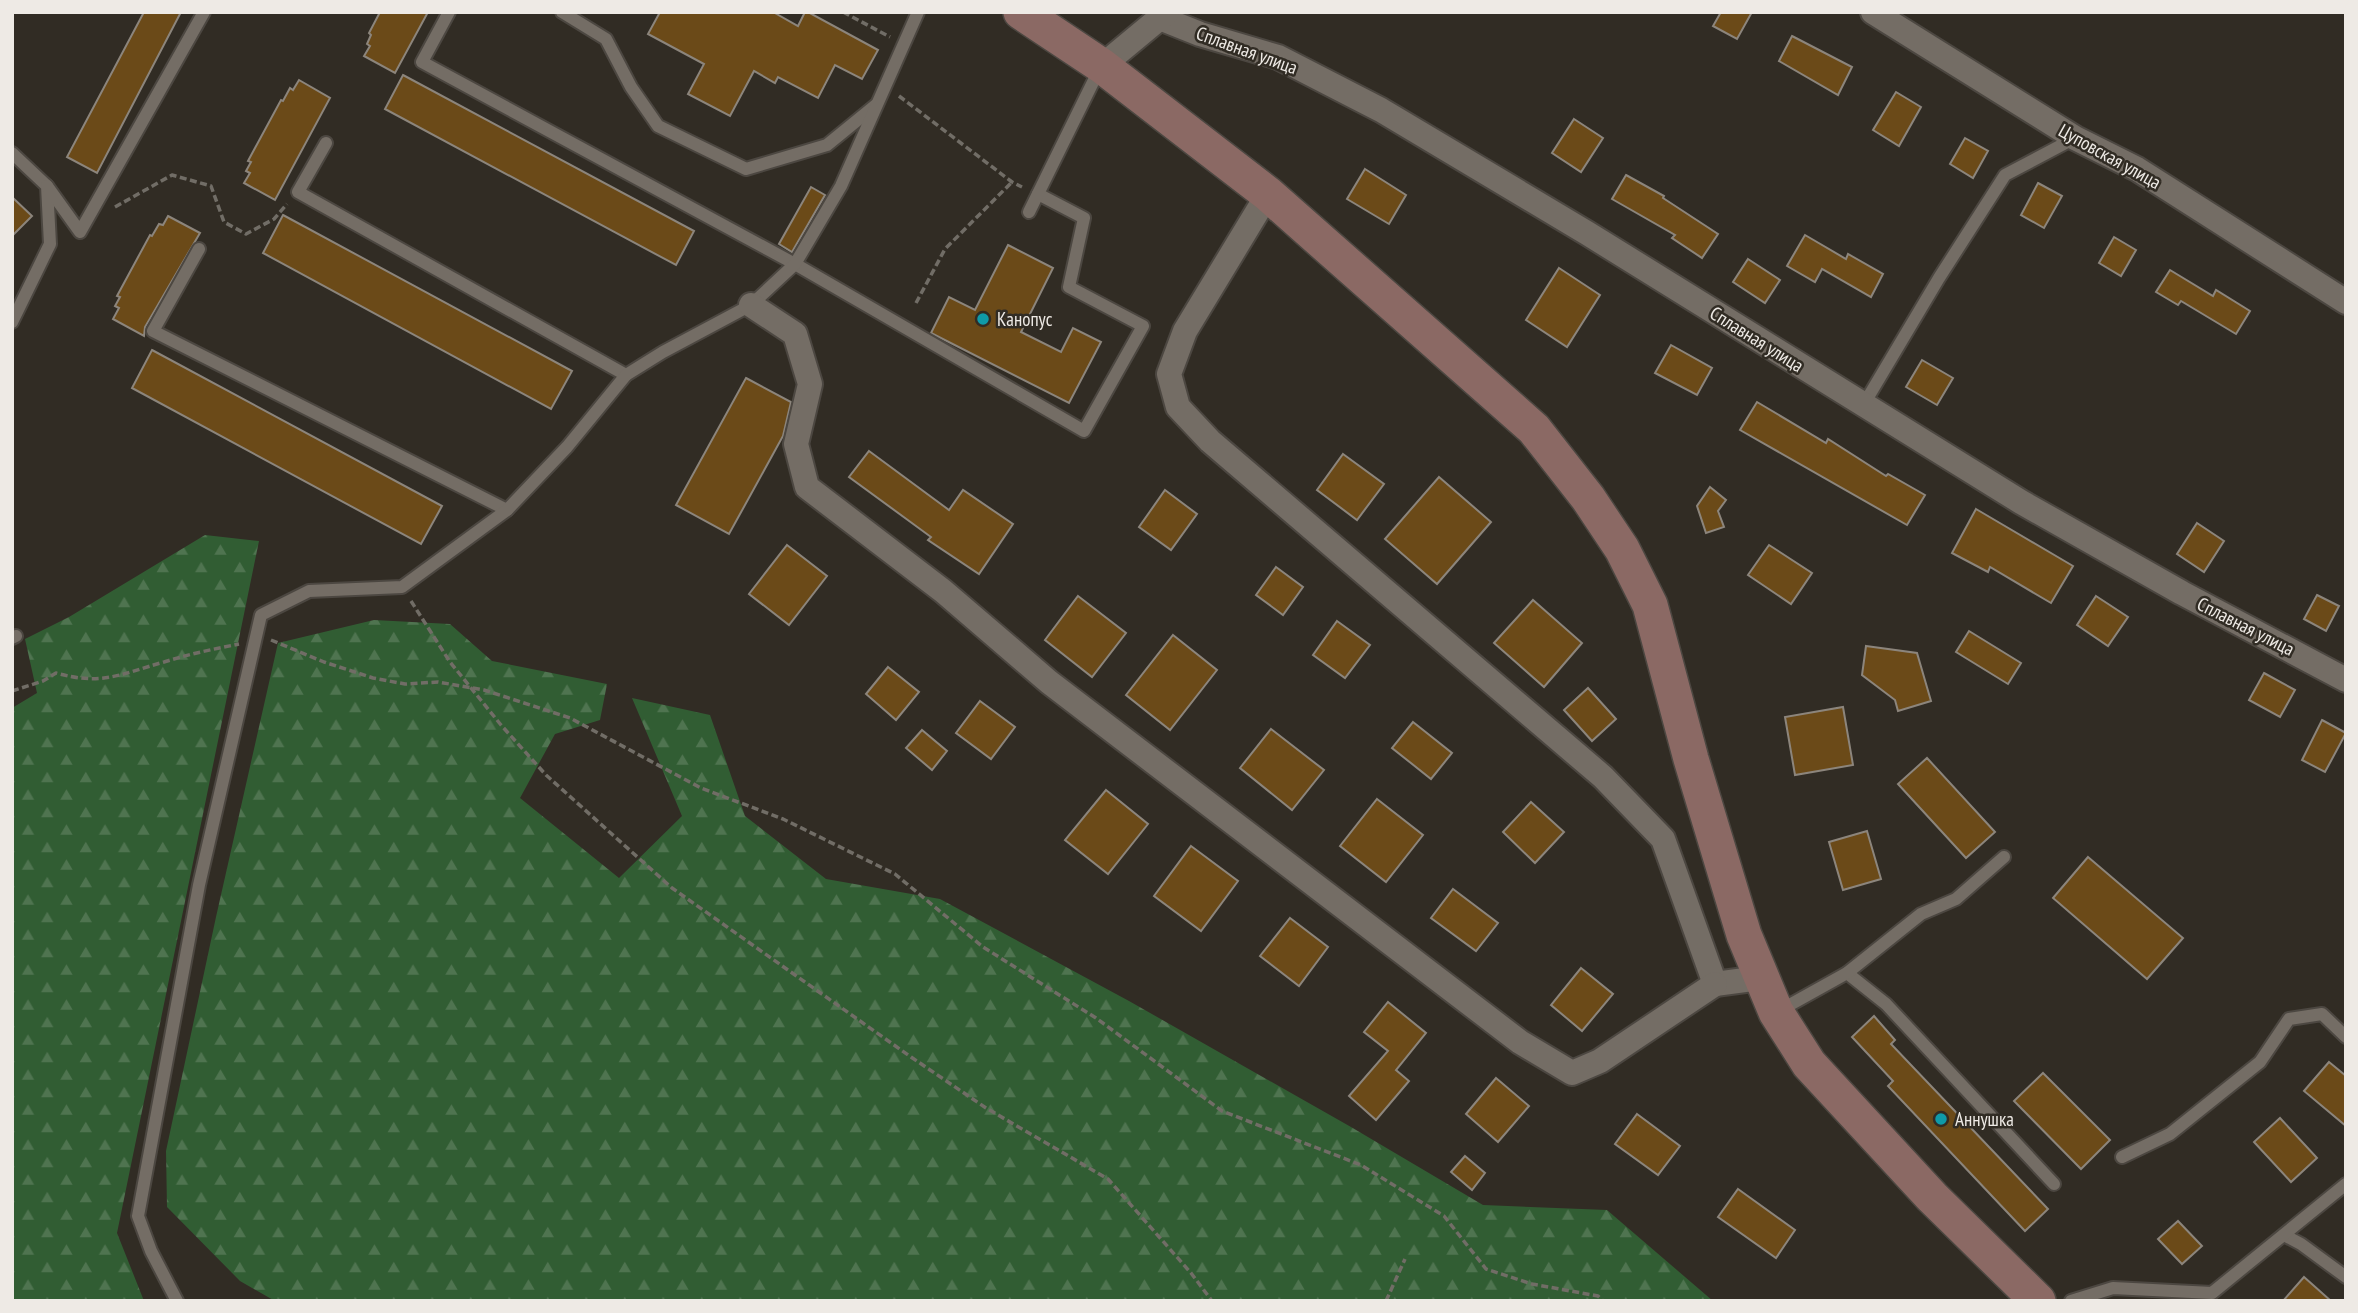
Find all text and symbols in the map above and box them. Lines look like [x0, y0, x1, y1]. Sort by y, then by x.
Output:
street label: Сплавная улица [1193, 21, 1301, 79]
street label: Цуповская улица [2055, 118, 2165, 194]
street label: Сплавная улица [1706, 301, 1808, 377]
place label: Канопус [997, 307, 1053, 331]
marker: Канопус [975, 311, 991, 327]
street label: Сплавная улица [2193, 591, 2299, 661]
place label: Аннушка [1955, 1107, 2014, 1131]
marker: Аннушка [1933, 1111, 1949, 1127]

